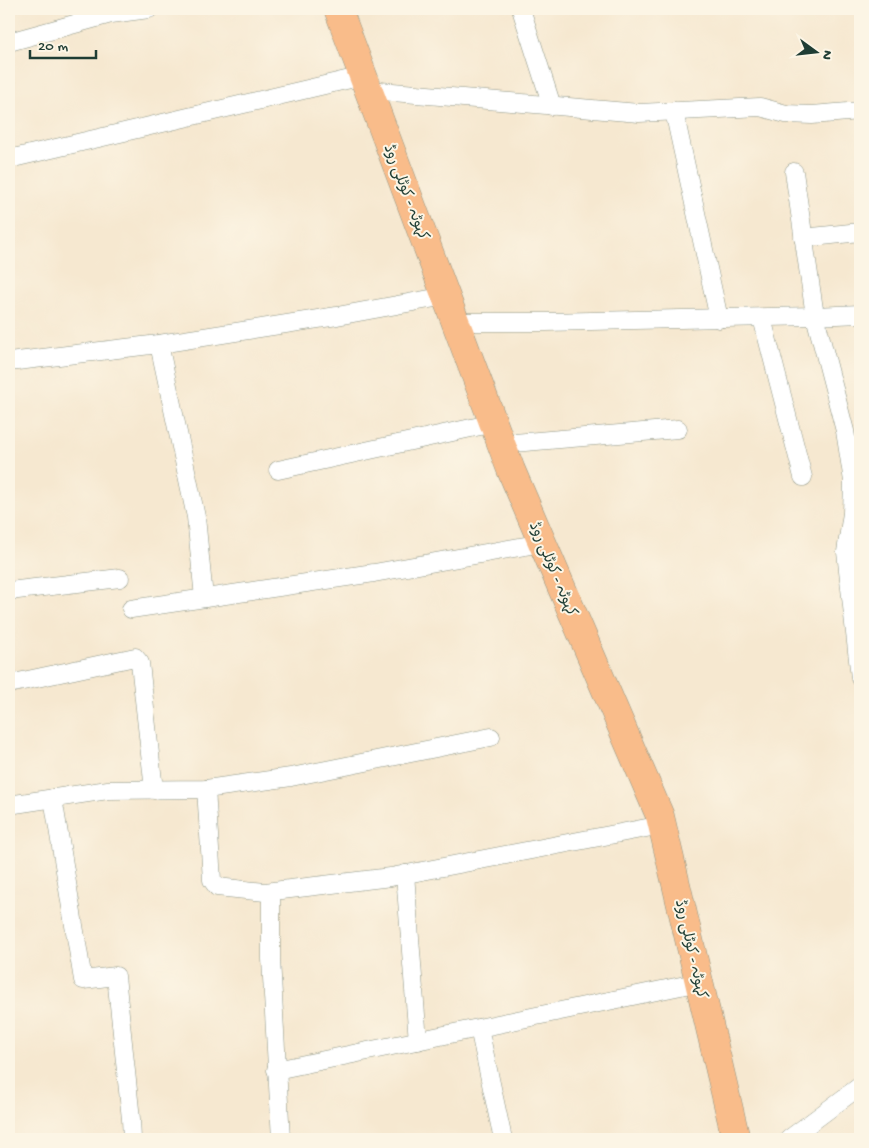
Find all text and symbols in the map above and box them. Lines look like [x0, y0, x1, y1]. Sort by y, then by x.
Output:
scale bar [30, 28, 96, 60]
north arrow [792, 28, 842, 78]
text: 20 m [38, 38, 68, 56]
text: N [817, 48, 836, 61]
street label: کہوٹہ - کوٹلی روڈ [379, 142, 432, 243]
street label: کہوٹہ - کوٹلی روڈ [524, 520, 580, 620]
street label: کہوٹہ - کوٹلی روڈ [670, 898, 710, 1001]

